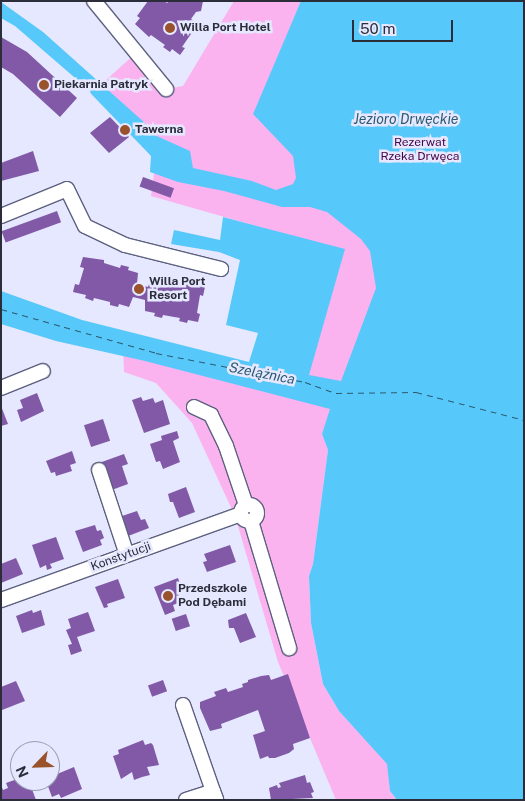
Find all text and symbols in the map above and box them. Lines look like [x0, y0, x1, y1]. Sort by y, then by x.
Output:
scale bar [355, 10, 456, 42]
text: 50 m [360, 20, 395, 37]
place label: Willa Port Hotel [180, 21, 271, 35]
marker: Willa Port Hotel [164, 22, 176, 34]
place label: Piekarnia Patryk [54, 78, 148, 92]
marker: Piekarnia Patryk [38, 79, 50, 91]
water label: Jezioro Drwęckie [353, 111, 459, 127]
place label: Tawerna [135, 123, 183, 137]
marker: Tawerna [119, 124, 131, 136]
park label: Rezerwat Rzeka Drwęca [381, 136, 459, 164]
place label: Willa Port Resort [149, 275, 205, 303]
marker: Willa Port Resort [133, 283, 145, 295]
water label: Szelążnica [228, 358, 296, 388]
street label: Konstytucji [89, 539, 153, 575]
place label: Przedszkole Pod Dębami [178, 582, 247, 610]
marker: Przedszkole Pod Dębami [162, 590, 174, 602]
north arrow [10, 741, 60, 791]
text: N [13, 763, 32, 780]

